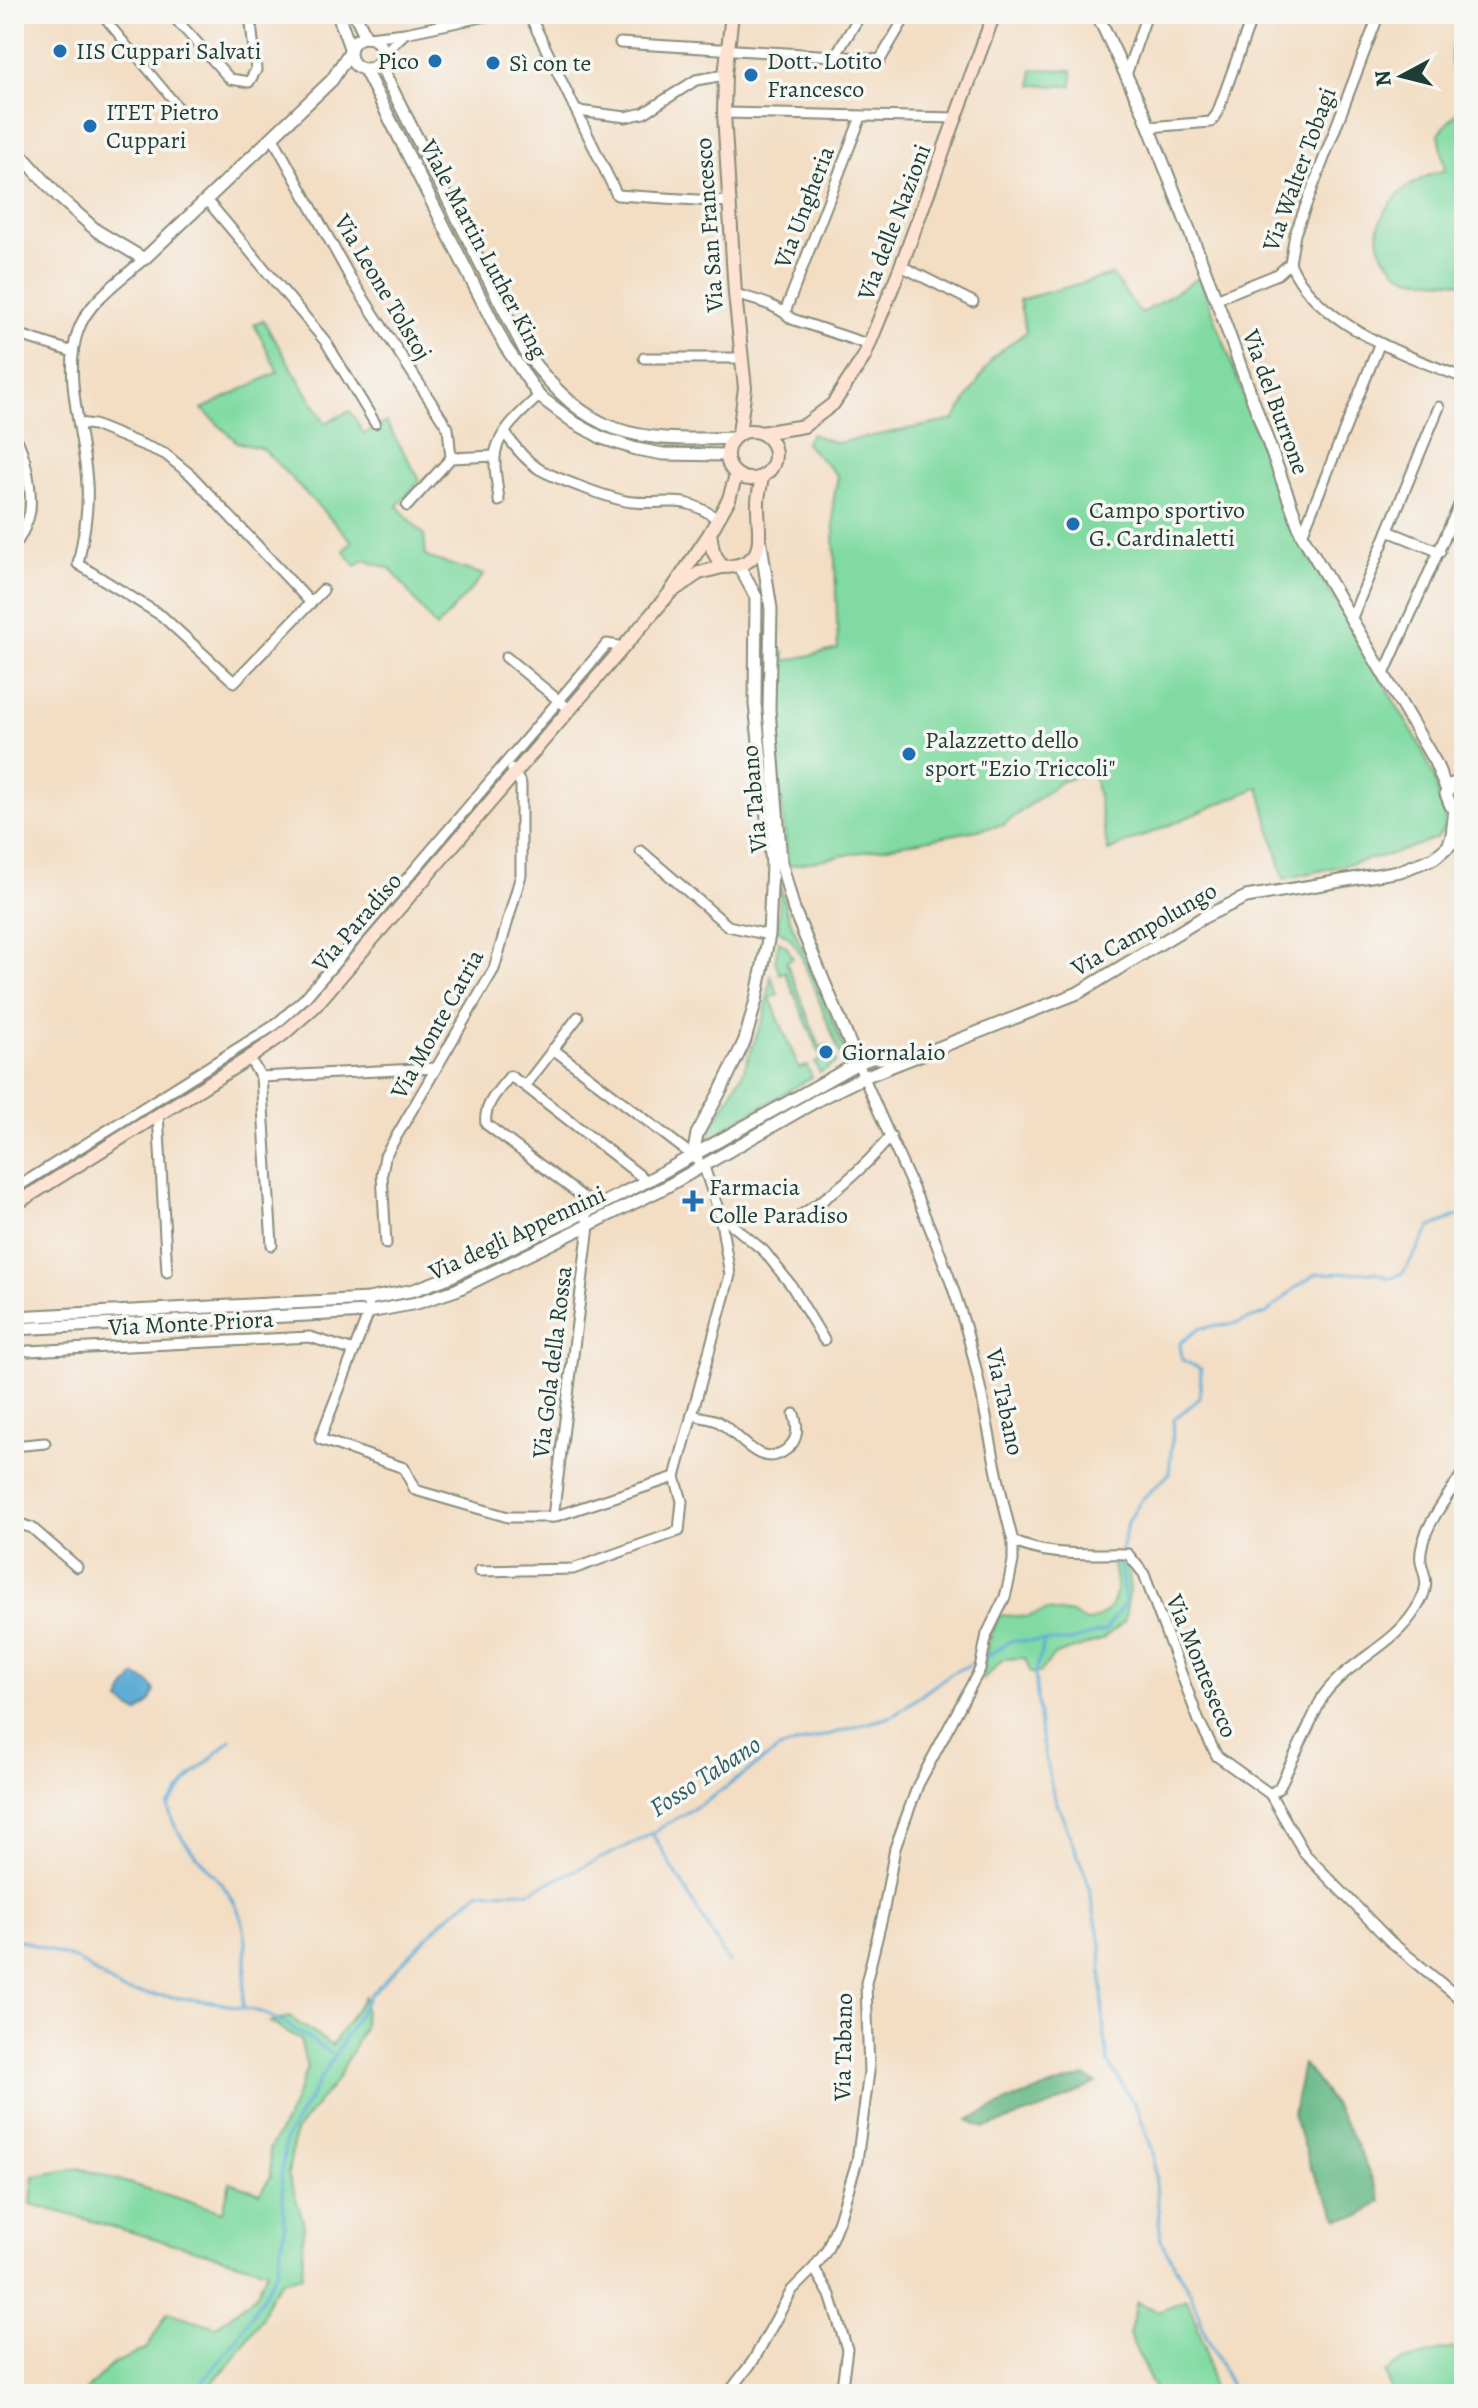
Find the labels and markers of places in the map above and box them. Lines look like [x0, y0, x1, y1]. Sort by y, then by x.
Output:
place label: IIS Cuppari Salvati [76, 35, 262, 67]
marker: IIS Cuppari Salvati [51, 42, 69, 60]
place label: Pico [377, 45, 419, 77]
place label: Dott. Lotito Francesco [767, 45, 882, 105]
place label: Sì con te [509, 47, 591, 79]
marker: Pico [426, 52, 444, 70]
marker: Sì con te [484, 54, 502, 72]
marker: Dott. Lotito Francesco [742, 66, 760, 84]
place label: ITET Pietro Cuppari [106, 96, 219, 156]
marker: ITET Pietro Cuppari [81, 117, 99, 135]
place label: Campo sportivo G. Cardinaletti [1089, 494, 1245, 554]
marker: Campo sportivo G. Cardinaletti [1064, 515, 1082, 533]
place label: Palazzetto dello sport "Ezio Triccoli" [925, 724, 1116, 784]
marker: Palazzetto dello sport "Ezio Triccoli" [900, 745, 918, 763]
place label: Giornalaio [842, 1036, 946, 1068]
marker: Giornalaio [817, 1043, 835, 1061]
place label: Farmacia Colle Paradiso [709, 1171, 848, 1231]
marker: Farmacia Colle Paradiso [684, 1192, 702, 1210]

